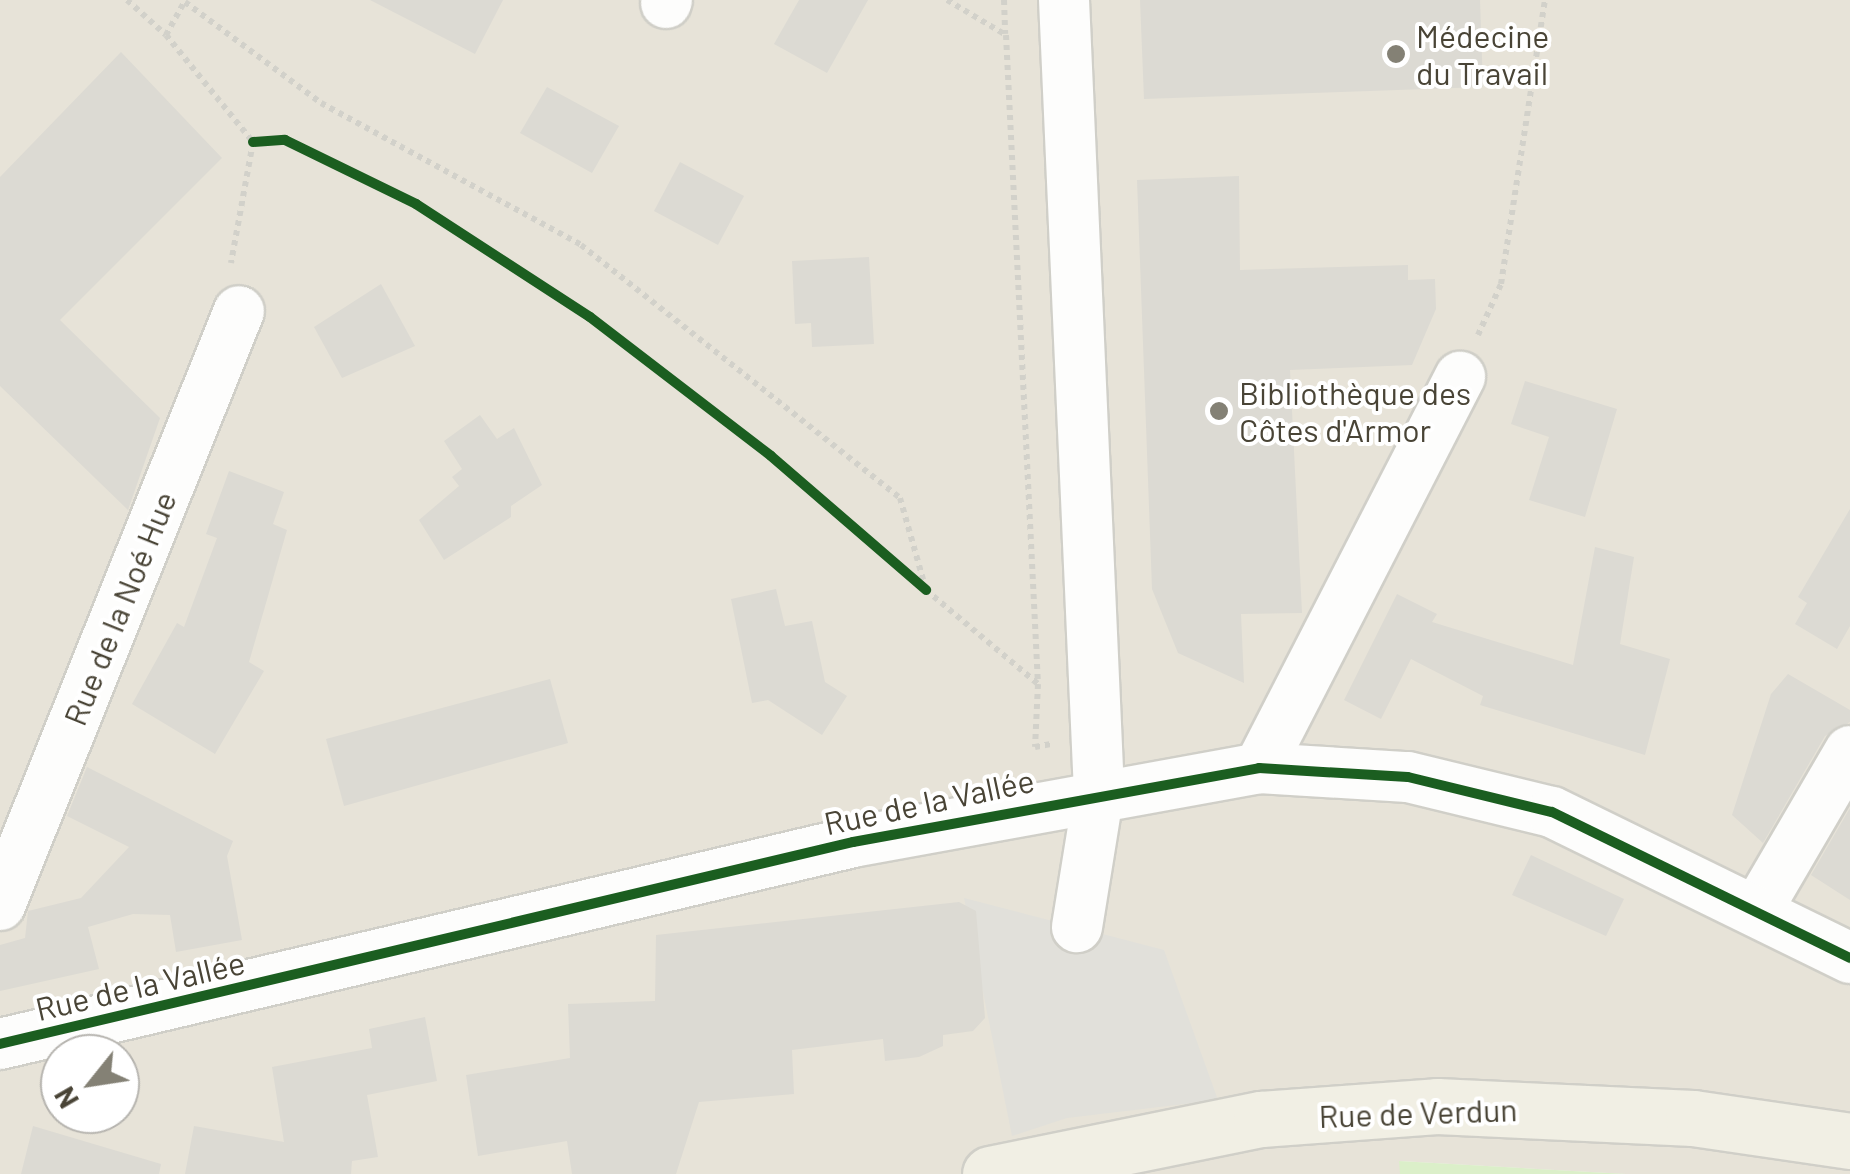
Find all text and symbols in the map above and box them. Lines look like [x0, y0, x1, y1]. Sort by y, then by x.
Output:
place label: Médecine du Travail [1416, 17, 1549, 92]
marker: Médecine du Travail [1385, 43, 1407, 65]
place label: Bibliothèque des Côtes d'Armor [1239, 374, 1471, 449]
marker: Bibliothèque des Côtes d'Armor [1208, 400, 1230, 422]
street label: Rue de la Noé Hue [55, 485, 183, 731]
street label: Rue de la Vallée [820, 760, 1038, 842]
street label: Rue de la Vallée [32, 942, 248, 1028]
north arrow [40, 1034, 140, 1134]
text: N [46, 1081, 85, 1115]
street label: Rue de Verdun [1318, 1089, 1518, 1135]

